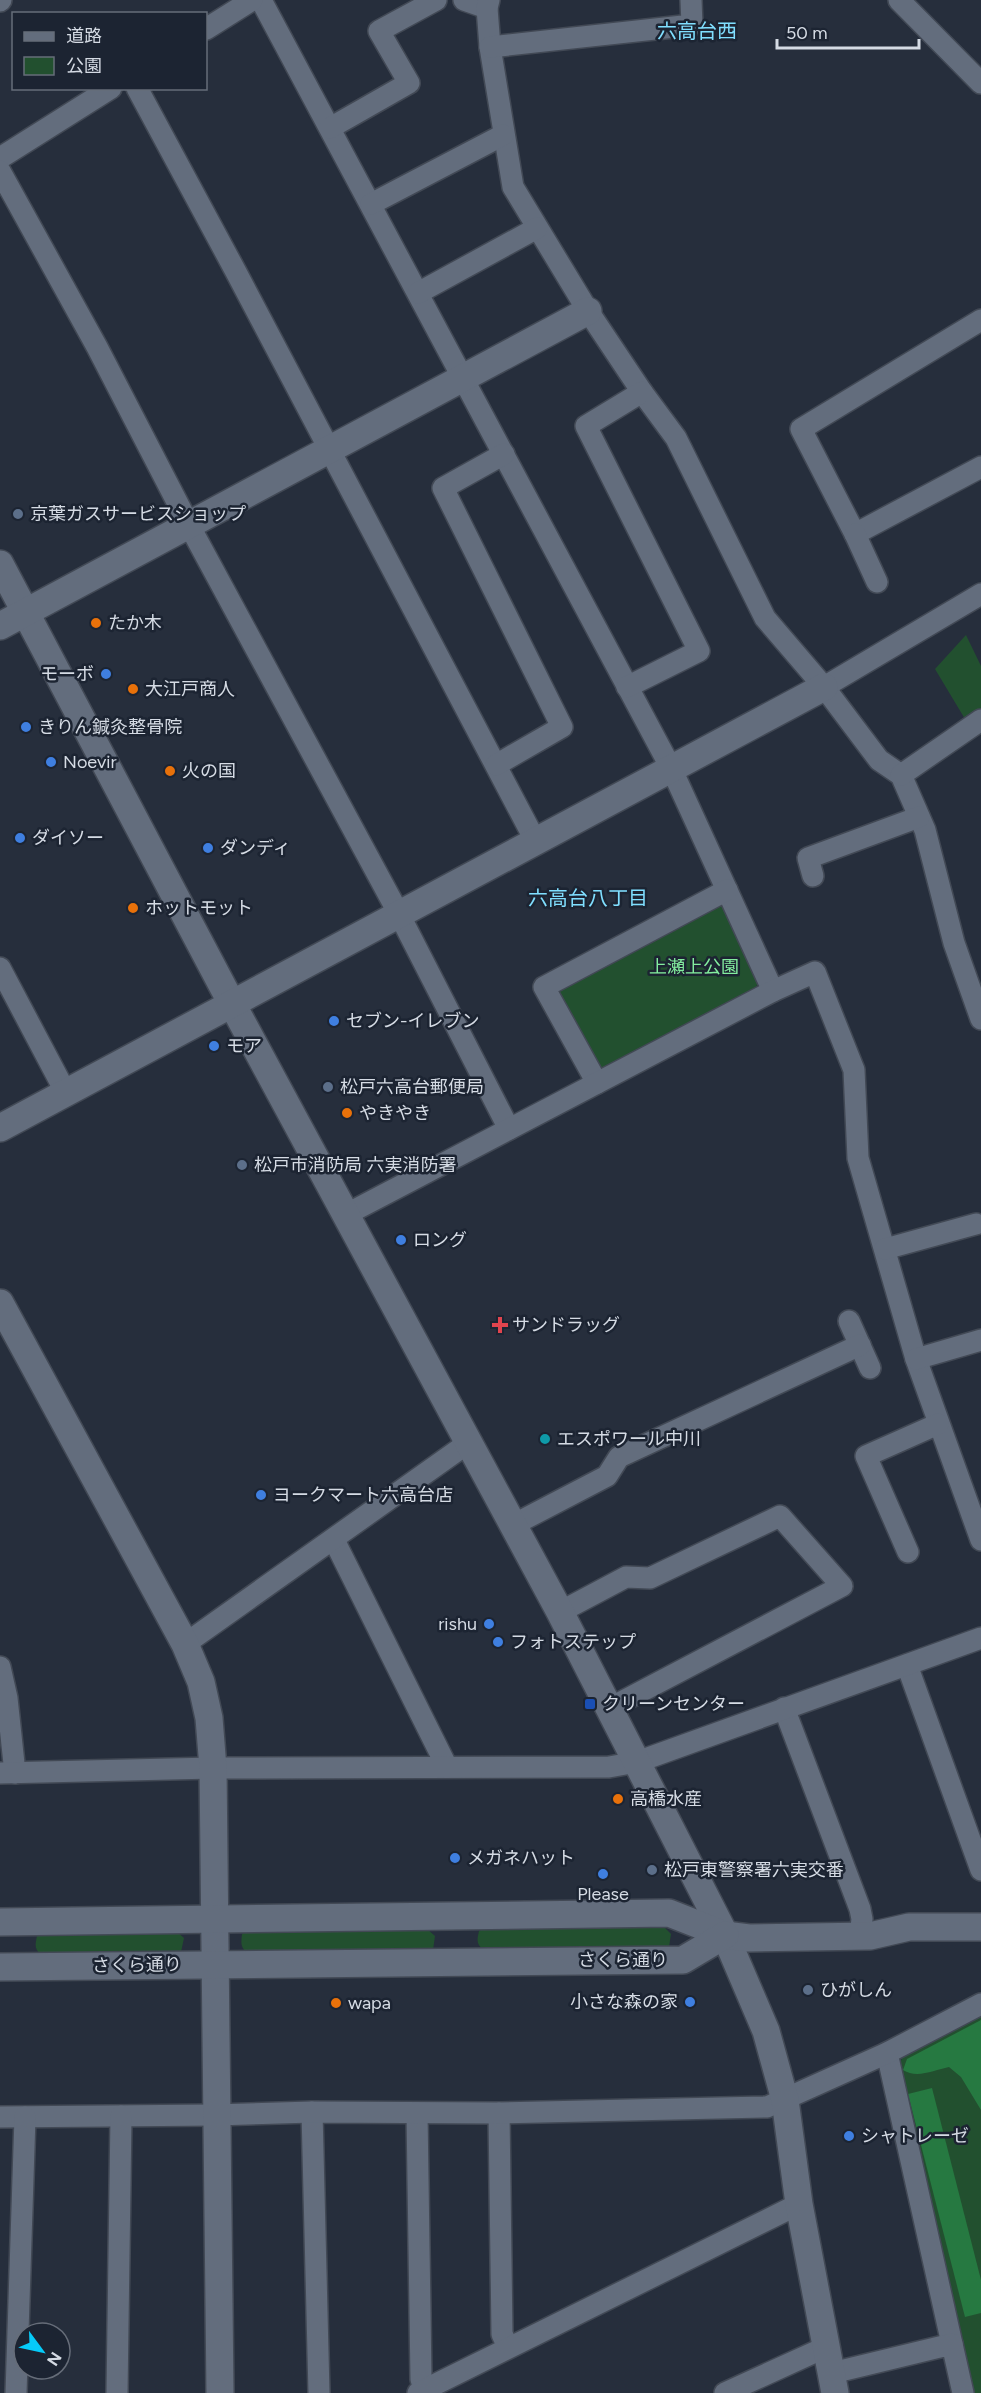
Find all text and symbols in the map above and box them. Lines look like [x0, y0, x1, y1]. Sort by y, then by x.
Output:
legend [12, 12, 207, 90]
scale bar [777, 12, 920, 50]
district label: 六高台西 [657, 19, 737, 43]
text: 50 m [786, 22, 828, 44]
text: 道路 [66, 25, 102, 47]
text: 公園 [66, 55, 102, 77]
place label: 京葉ガスサービスショップ [30, 503, 246, 525]
marker: 京葉ガスサービスショップ [11, 507, 25, 521]
place label: たか木 [108, 612, 162, 634]
marker: たか木 [89, 616, 103, 630]
place label: モーボ [40, 663, 94, 685]
marker: モーボ [99, 667, 113, 681]
place label: 大江戸商人 [145, 678, 235, 700]
marker: 大江戸商人 [126, 682, 140, 696]
place label: きりん鍼灸整骨院 [38, 716, 182, 738]
marker: きりん鍼灸整骨院 [19, 720, 33, 734]
place label: Noevir [63, 751, 117, 773]
marker: Noevir [44, 755, 58, 769]
place label: 火の国 [182, 760, 236, 782]
marker: 火の国 [163, 764, 177, 778]
place label: ダイソー [32, 827, 104, 849]
marker: ダイソー [13, 831, 27, 845]
place label: ダンディ [220, 837, 291, 859]
marker: ダンディ [201, 841, 215, 855]
district label: 六高台八丁目 [528, 886, 648, 910]
place label: ホットモット [145, 897, 253, 919]
marker: ホットモット [126, 901, 140, 915]
park label: 上瀬上公園 [649, 956, 739, 978]
place label: セブン-イレブン [346, 1010, 480, 1032]
marker: セブン-イレブン [327, 1014, 341, 1028]
place label: モア [226, 1035, 262, 1057]
marker: モア [207, 1039, 221, 1053]
place label: 松戸六高台郵便局 [340, 1076, 484, 1098]
marker: 松戸六高台郵便局 [321, 1080, 335, 1094]
place label: やきやき [359, 1102, 431, 1124]
marker: やきやき [340, 1106, 354, 1120]
place label: 松戸市消防局 六実消防署 [254, 1154, 456, 1176]
marker: 松戸市消防局 六実消防署 [235, 1158, 249, 1172]
place label: ロング [413, 1229, 467, 1251]
marker: ロング [394, 1233, 408, 1247]
place label: サンドラッグ [512, 1314, 620, 1336]
marker: サンドラッグ [493, 1318, 507, 1332]
place label: エスポワール中川 [557, 1428, 701, 1450]
marker: エスポワール中川 [538, 1432, 552, 1446]
place label: ヨークマート六高台店 [273, 1484, 453, 1506]
marker: ヨークマート六高台店 [254, 1488, 268, 1502]
place label: rishu [438, 1613, 477, 1635]
marker: rishu [482, 1617, 496, 1631]
place label: フォトステップ [510, 1631, 636, 1653]
marker: フォトステップ [491, 1635, 505, 1649]
place label: クリーンセンター [602, 1693, 745, 1715]
marker: クリーンセンター [583, 1697, 597, 1711]
place label: 高橋水産 [630, 1788, 702, 1810]
marker: 高橋水産 [611, 1792, 625, 1806]
place label: メガネハット [467, 1847, 575, 1869]
marker: メガネハット [448, 1851, 462, 1865]
place label: 松戸東警察署六実交番 [664, 1859, 844, 1881]
marker: 松戸東警察署六実交番 [645, 1863, 659, 1877]
marker: Please [596, 1867, 610, 1881]
place label: Please [577, 1883, 629, 1905]
street label: さくら通り [578, 1949, 668, 1971]
street label: さくら通り [92, 1953, 182, 1977]
place label: ひがしん [820, 1979, 892, 2001]
marker: ひがしん [801, 1983, 815, 1997]
place label: 小さな森の家 [570, 1991, 678, 2013]
place label: wapa [348, 1992, 391, 2014]
marker: 小さな森の家 [683, 1995, 697, 2009]
marker: wapa [329, 1996, 343, 2010]
place label: シャトレーゼ [861, 2125, 969, 2147]
marker: シャトレーゼ [842, 2129, 856, 2143]
north arrow [12, 2321, 72, 2381]
text: N [43, 2349, 65, 2369]

